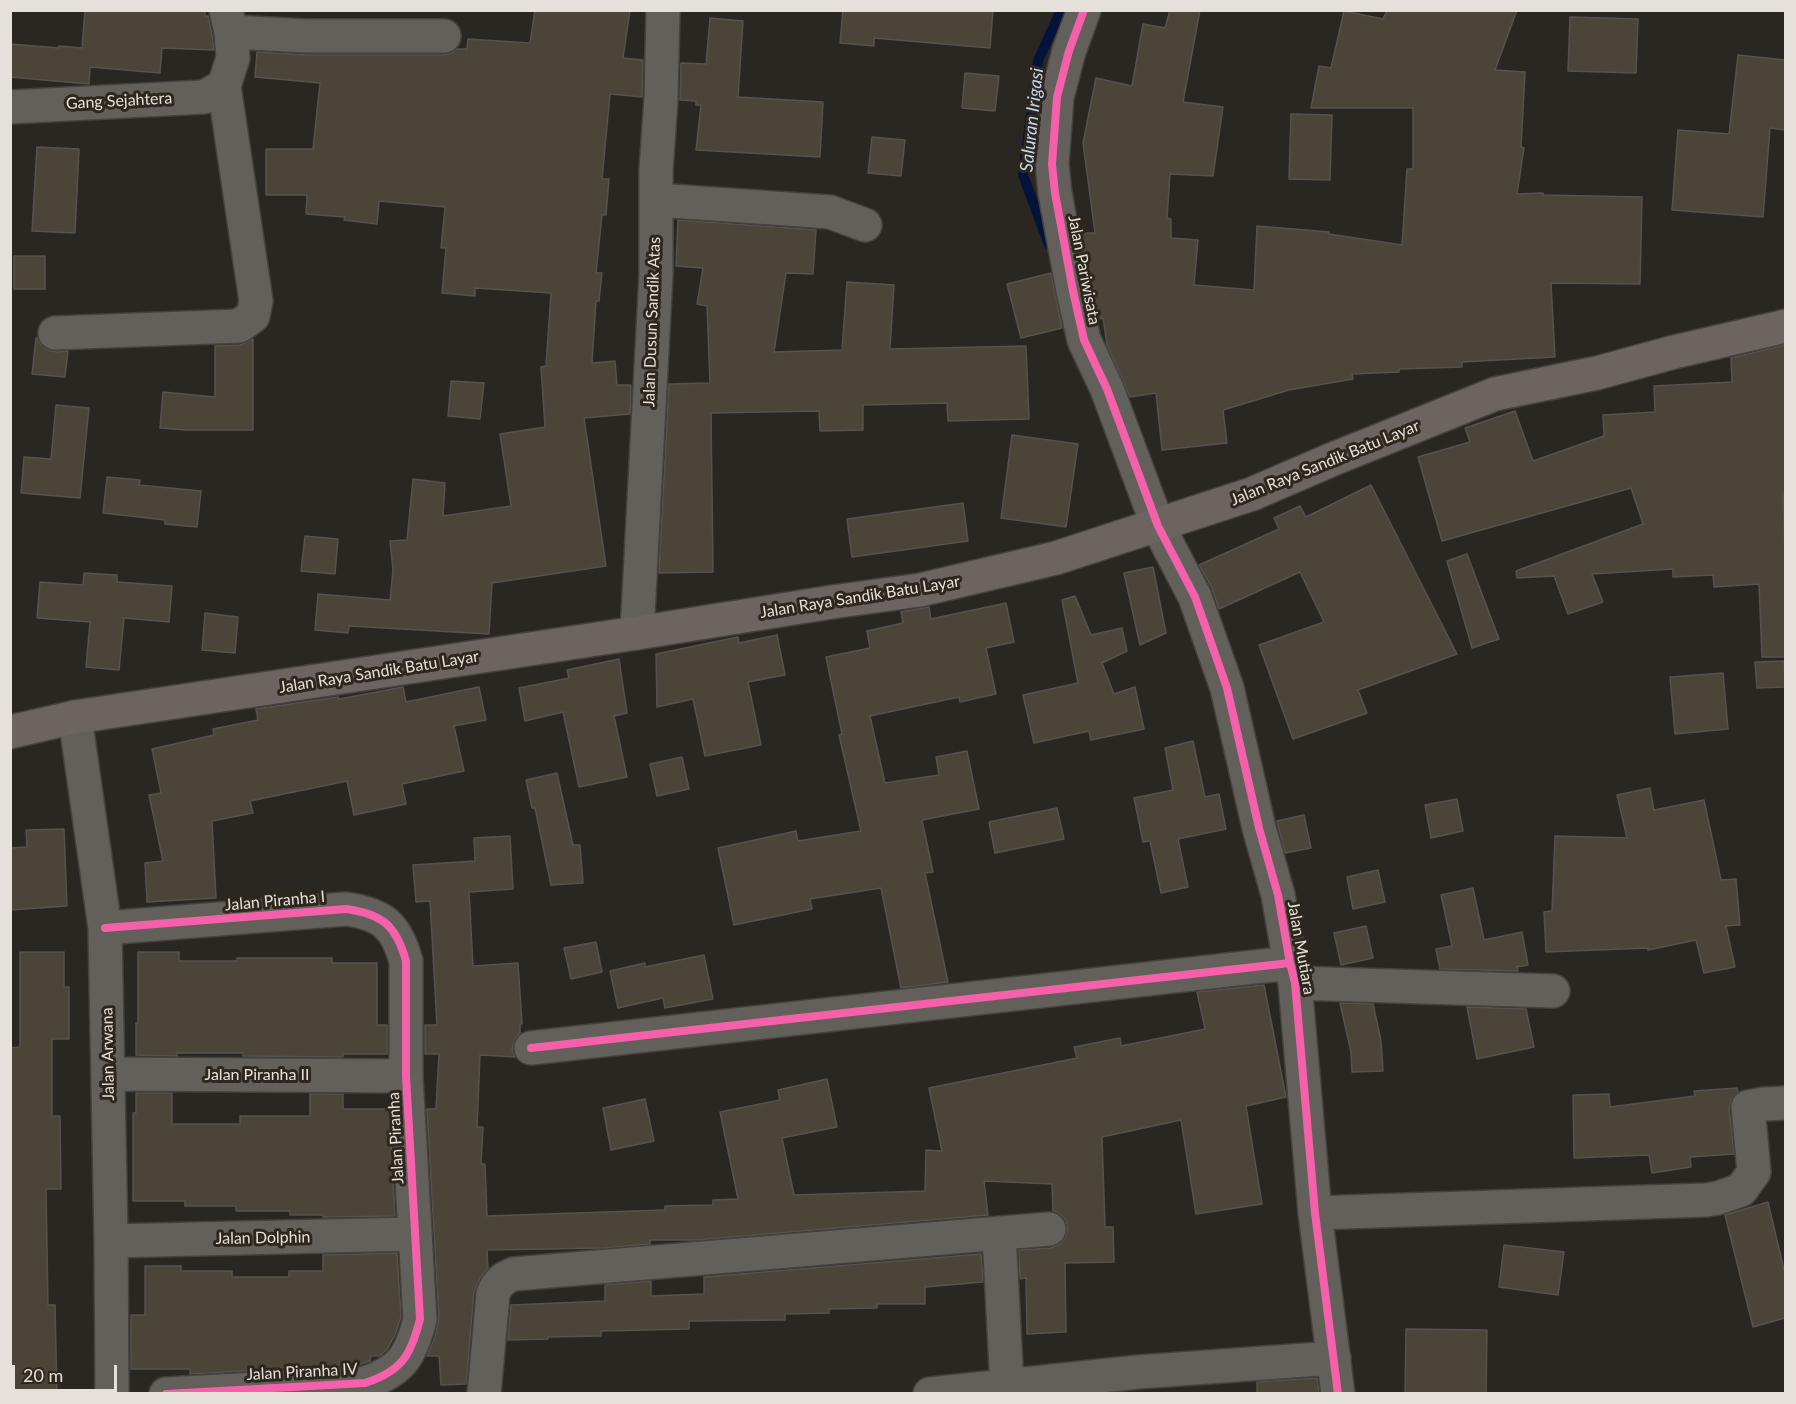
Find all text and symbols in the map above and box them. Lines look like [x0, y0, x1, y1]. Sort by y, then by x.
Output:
water label: Saluran Irigasi [1016, 67, 1048, 173]
street label: Gang Sejahtera [65, 89, 173, 113]
street label: Jalan Pariwisata [1064, 214, 1104, 326]
street label: Jalan Dusun Sandik Atas [639, 237, 665, 407]
street label: Jalan Raya Sandik Batu Layar [1228, 416, 1422, 510]
street label: Jalan Raya Sandik Batu Layar [759, 572, 961, 622]
street label: Jalan Raya Sandik Batu Layar [278, 647, 480, 697]
street label: Jalan Piranha I [224, 887, 326, 915]
street label: Jalan Mutiara [1283, 900, 1319, 996]
street label: Jalan Arwana [98, 1007, 118, 1101]
street label: Jalan Piranha II [204, 1065, 310, 1085]
street label: Jalan Piranha [384, 1092, 408, 1184]
street label: Jalan Dolphin [215, 1228, 311, 1248]
scale bar [15, 1353, 120, 1391]
street label: Jalan Piranha IV [246, 1359, 358, 1385]
text: 20 m [23, 1364, 63, 1386]

